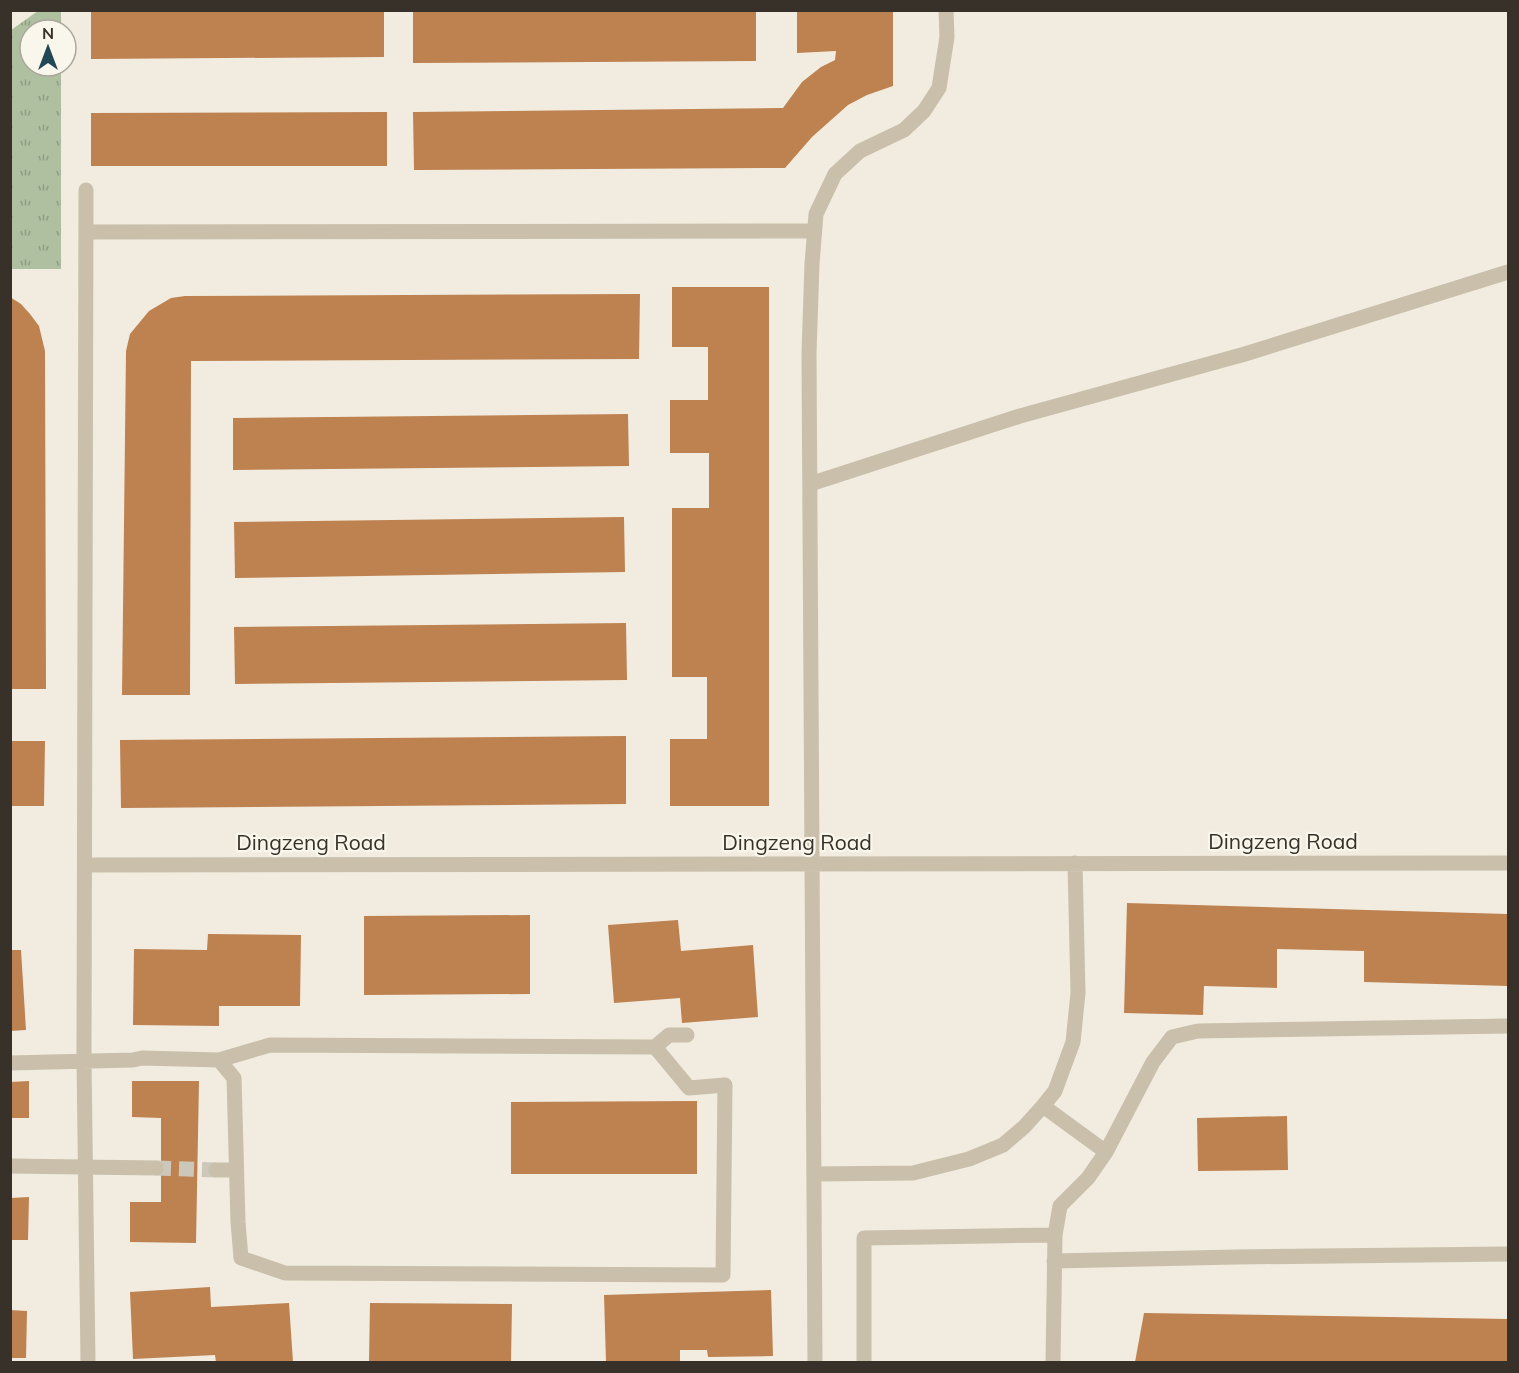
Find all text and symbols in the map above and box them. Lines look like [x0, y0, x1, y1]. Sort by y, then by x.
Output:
north arrow [18, 18, 78, 78]
text: N [42, 23, 54, 43]
street label: Dingzeng Road [1208, 828, 1358, 854]
street label: Dingzeng Road [236, 829, 386, 855]
street label: Dingzeng Road [722, 829, 872, 855]

